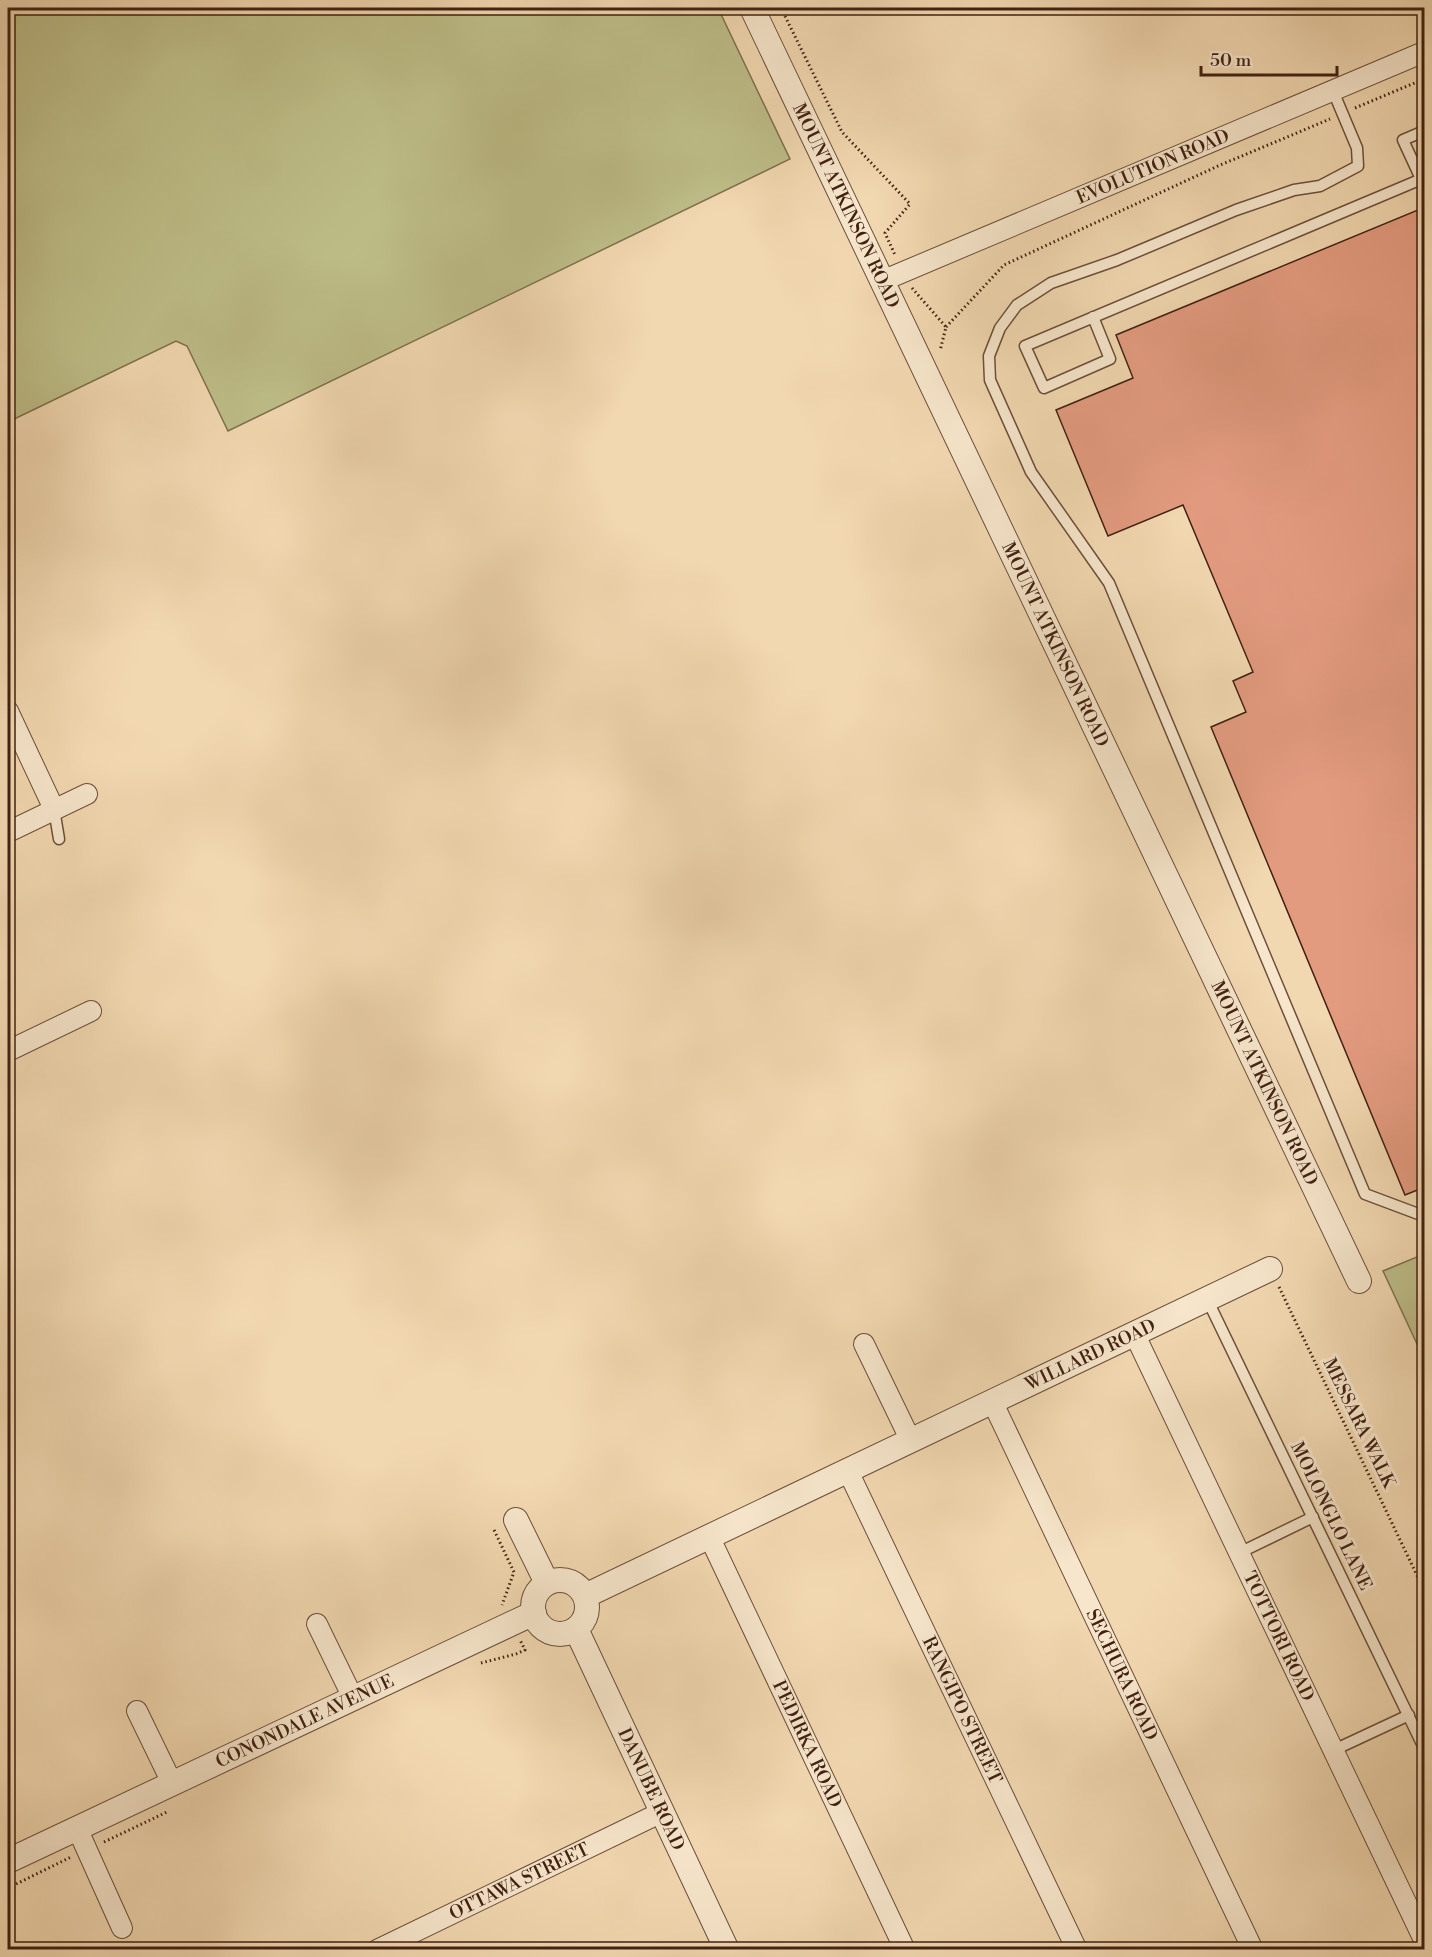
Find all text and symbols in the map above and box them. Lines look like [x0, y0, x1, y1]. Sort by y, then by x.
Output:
scale bar [1201, 39, 1338, 77]
text: 50 m [1210, 49, 1252, 72]
street label: MOUNT ATKINSON ROAD [788, 100, 905, 312]
street label: EVOLUTION ROAD [1073, 124, 1233, 209]
street label: MOUNT ATKINSON ROAD [997, 538, 1114, 750]
street label: MOUNT ATKINSON ROAD [1206, 977, 1323, 1189]
street label: WILLARD ROAD [1020, 1314, 1159, 1396]
street label: MESSARA WALK [1318, 1354, 1401, 1493]
street label: MOLONGLO LANE [1285, 1438, 1377, 1594]
street label: TOTTORI ROAD [1238, 1568, 1320, 1705]
street label: SECHURA ROAD [1081, 1605, 1163, 1744]
street label: RANGIPO STREET [917, 1633, 1007, 1788]
street label: CONONDALE AVENUE [212, 1669, 398, 1773]
street label: PEDIRKA ROAD [767, 1676, 847, 1811]
street label: DANUBE ROAD [613, 1724, 690, 1854]
street label: OTTAWA STREET [445, 1837, 593, 1925]

